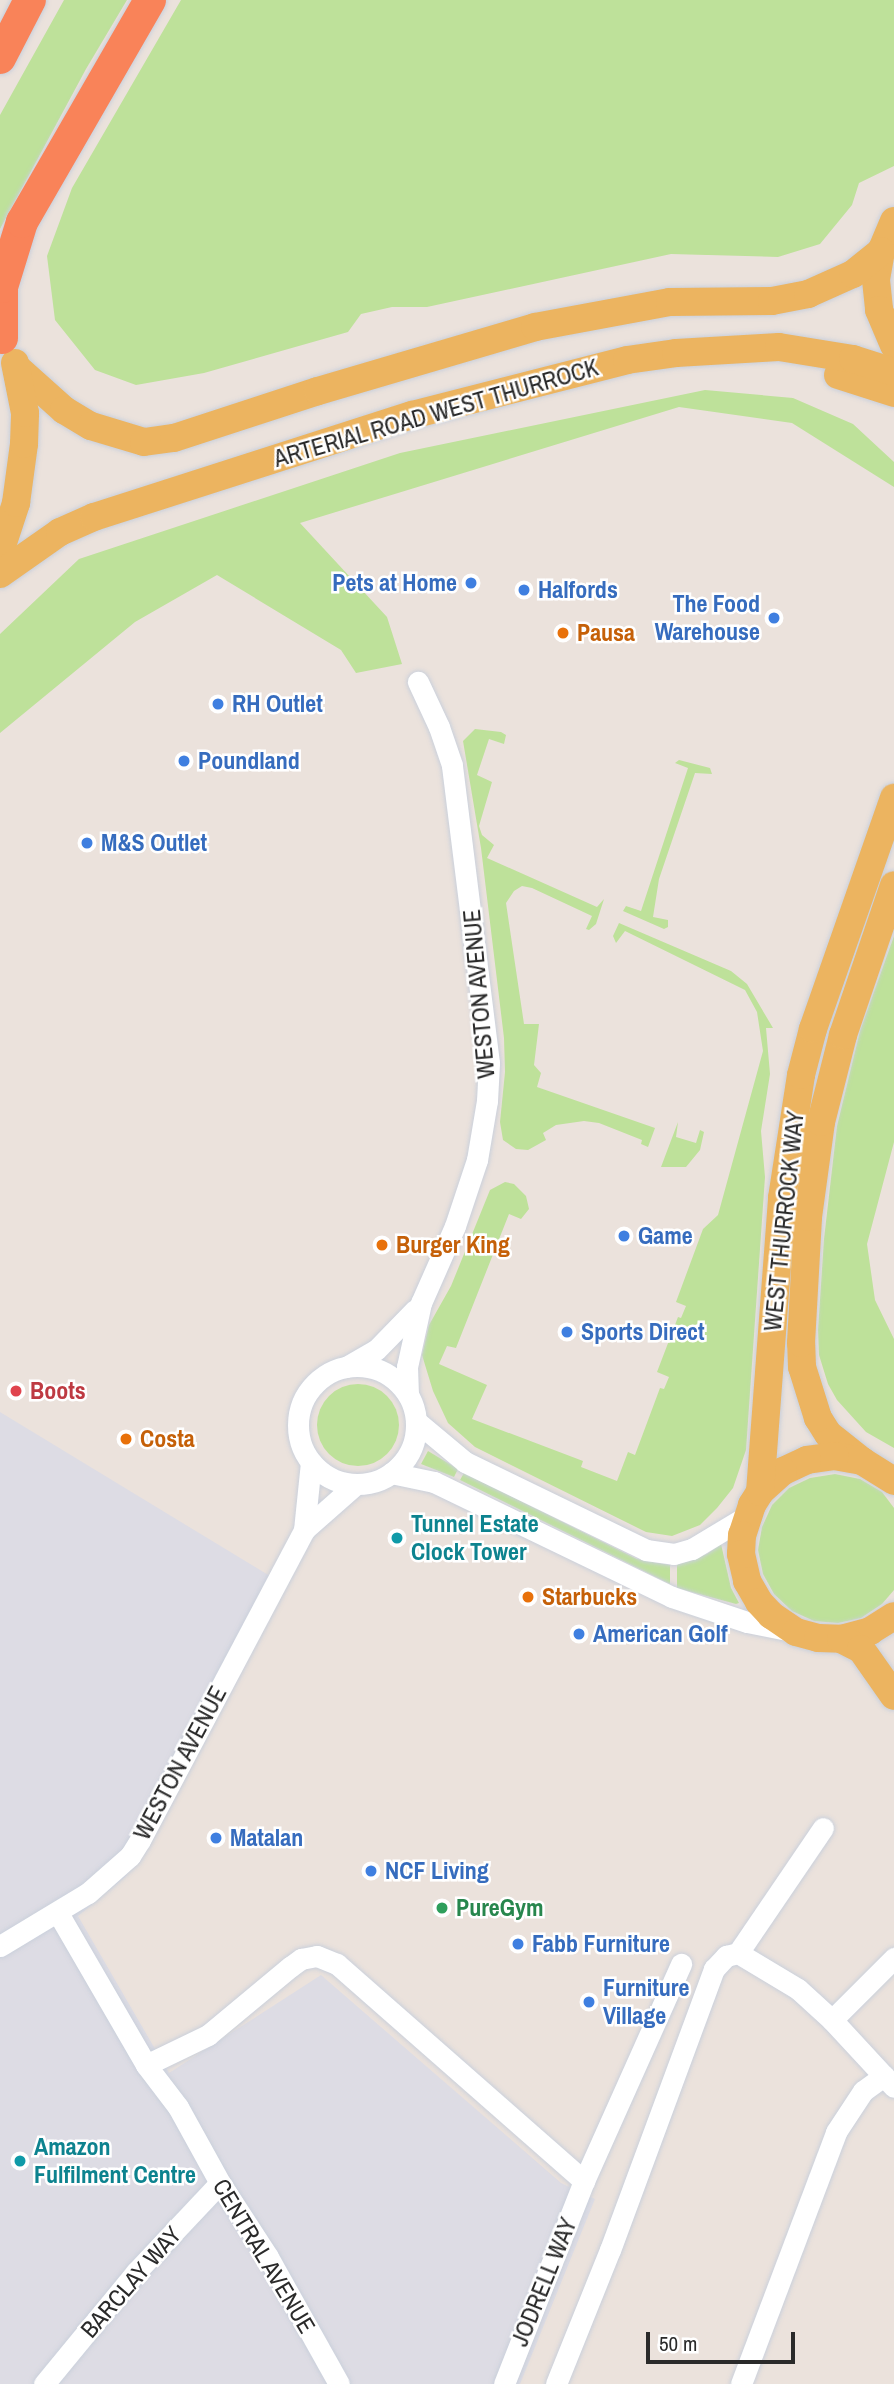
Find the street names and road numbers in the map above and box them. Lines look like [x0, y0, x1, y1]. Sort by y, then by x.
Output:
street label: ARTERIAL ROAD WEST THURROCK [270, 353, 602, 473]
street label: WESTON AVENUE [457, 908, 501, 1080]
street label: WEST THURROCK WAY [758, 1109, 810, 1333]
street label: WESTON AVENUE [127, 1681, 233, 1845]
street label: CENTRAL AVENUE [206, 2173, 322, 2339]
street label: JODRELL WAY [505, 2213, 583, 2351]
street label: BARCLAY WAY [75, 2220, 187, 2344]

